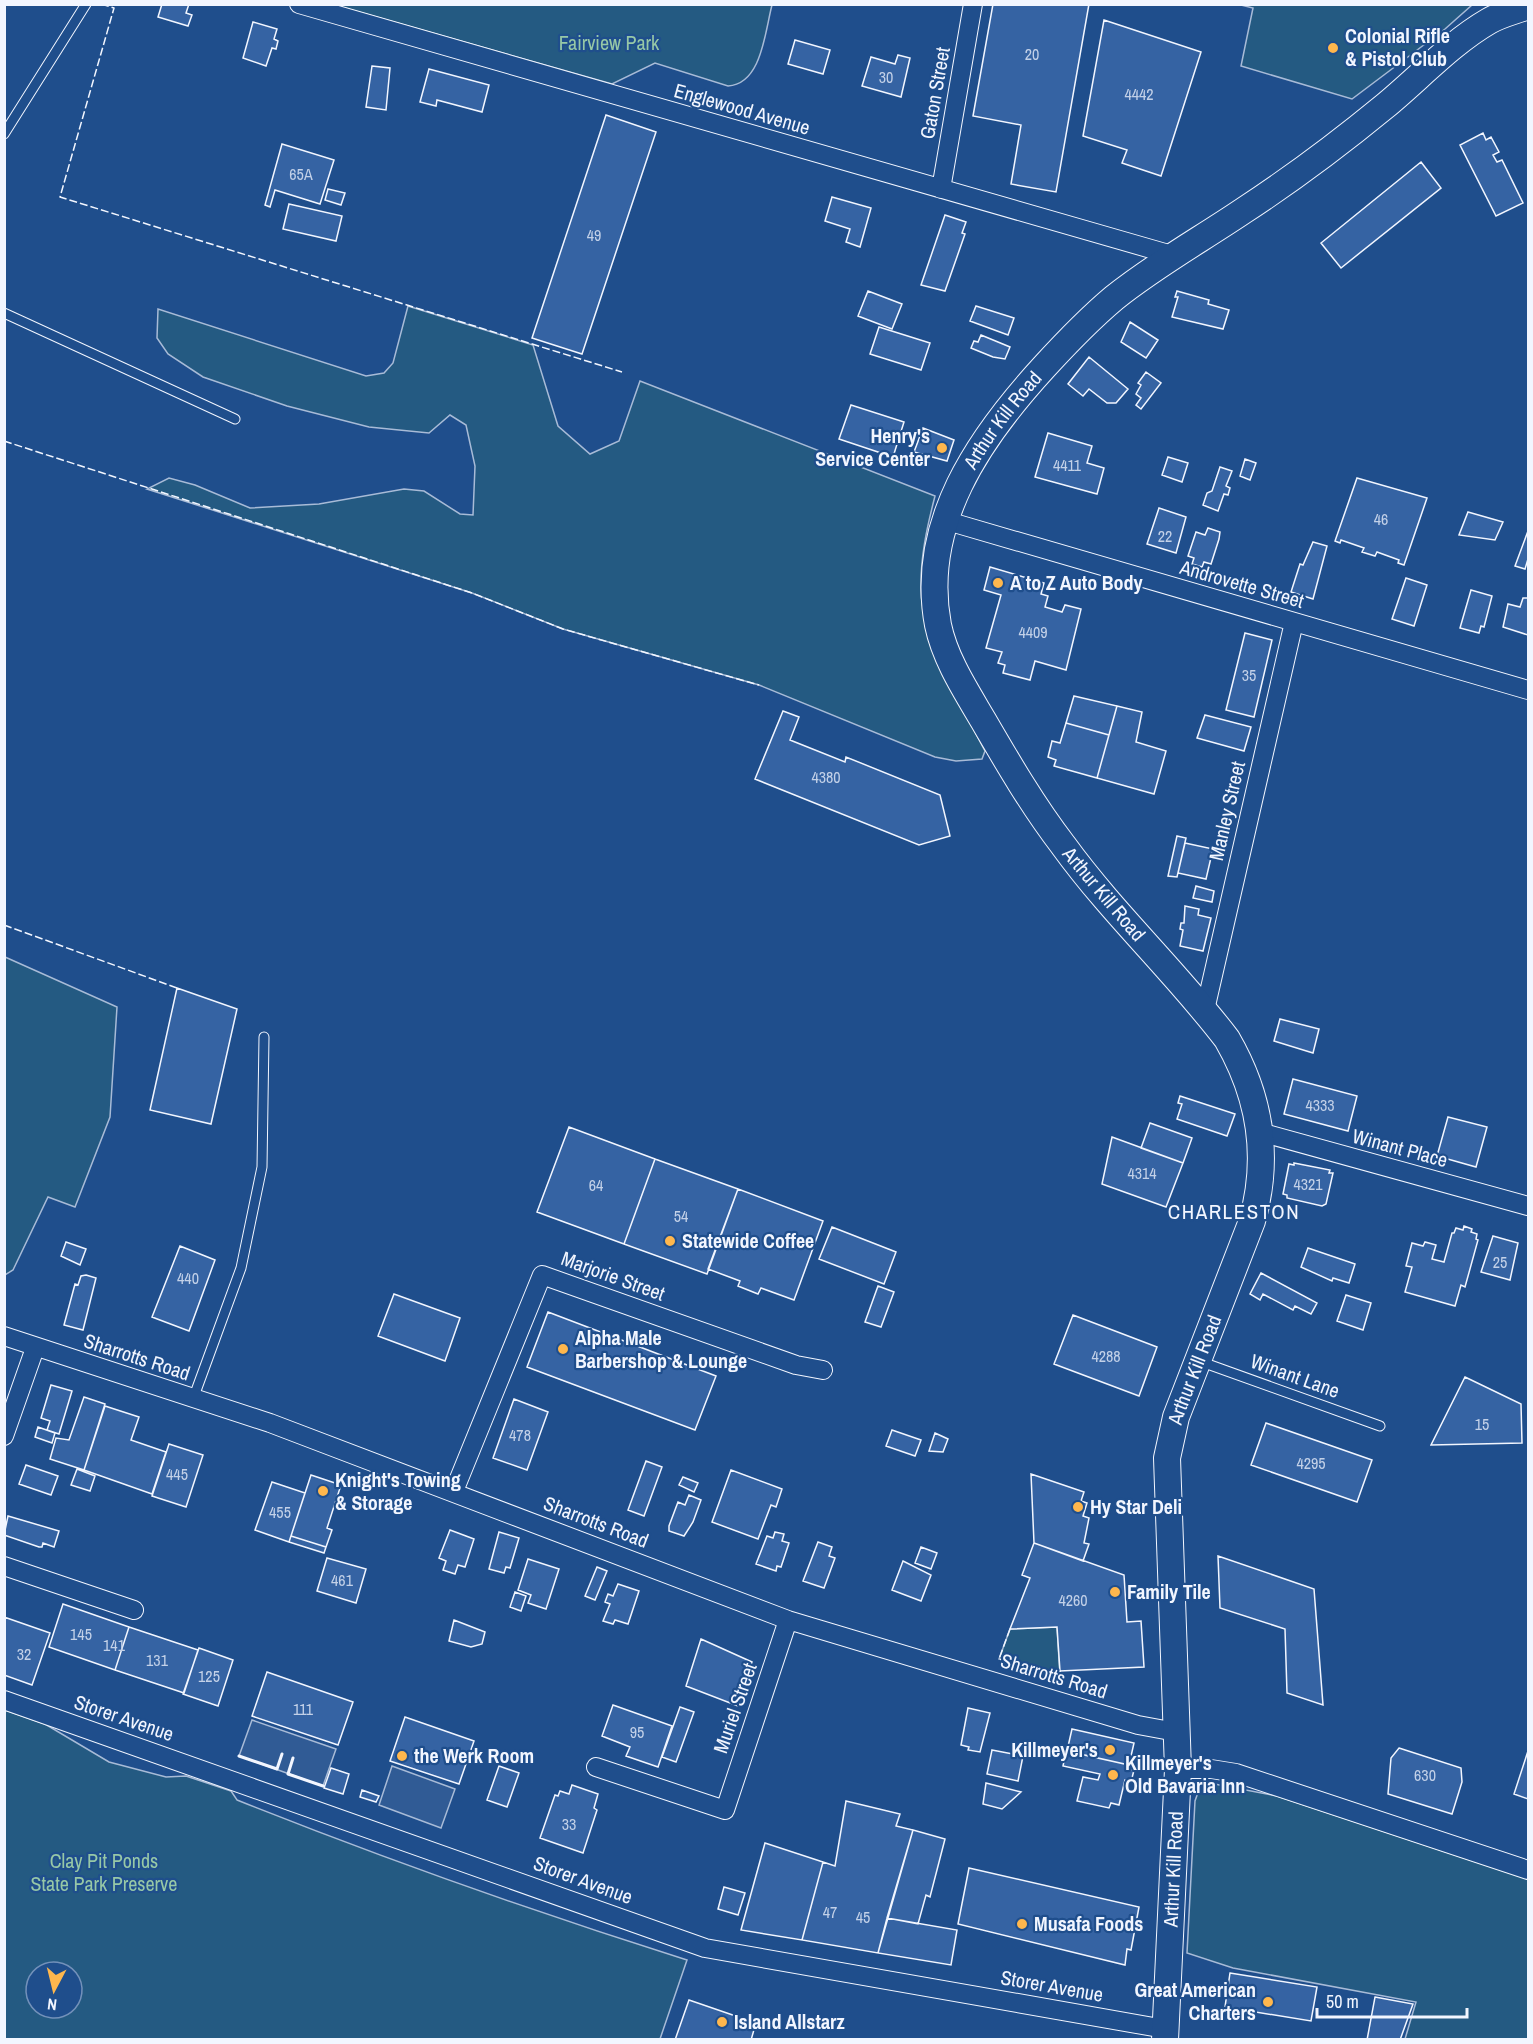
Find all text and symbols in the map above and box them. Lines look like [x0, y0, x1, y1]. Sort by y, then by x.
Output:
place label: Colonial Rifle & Pistol Club [1345, 22, 1450, 72]
park label: Fairview Park [559, 29, 660, 56]
marker: Colonial Rifle & Pistol Club [1326, 41, 1340, 55]
house number: 20 [1025, 43, 1039, 65]
street label: Gaton Street [913, 44, 956, 141]
house number: 30 [879, 66, 893, 88]
street label: Englewood Avenue [671, 76, 813, 141]
house number: 4442 [1124, 83, 1154, 105]
house number: 65A [289, 163, 313, 185]
house number: 49 [587, 224, 601, 246]
street label: Arthur Kill Road [956, 365, 1047, 475]
place label: Henry's Service Center [815, 422, 931, 472]
marker: Henry's Service Center [935, 441, 949, 455]
house number: 4411 [1053, 454, 1082, 476]
house number: 46 [1374, 508, 1388, 530]
house number: 22 [1158, 525, 1172, 547]
street label: Androvette Street [1176, 553, 1308, 614]
place label: A to Z Auto Body [1010, 569, 1144, 596]
marker: A to Z Auto Body [991, 576, 1005, 590]
house number: 4409 [1018, 621, 1048, 643]
house number: 35 [1242, 664, 1256, 686]
street label: Manley Street [1202, 758, 1251, 863]
house number: 4380 [811, 766, 841, 788]
street label: Arthur Kill Road [1056, 840, 1152, 947]
house number: 4333 [1305, 1094, 1335, 1116]
street label: Winant Place [1350, 1122, 1451, 1173]
house number: 4314 [1127, 1162, 1157, 1184]
house number: 4321 [1293, 1173, 1323, 1195]
house number: 64 [589, 1174, 603, 1196]
district label: CHARLESTON [1168, 1197, 1300, 1226]
house number: 54 [674, 1205, 688, 1227]
place label: Statewide Coffee [682, 1227, 814, 1254]
marker: Statewide Coffee [663, 1234, 677, 1248]
street label: Marjorie Street [558, 1244, 669, 1307]
house number: 25 [1493, 1251, 1507, 1273]
house number: 440 [177, 1267, 199, 1289]
street label: Arthur Kill Road [1161, 1311, 1227, 1428]
place label: Alpha Male Barbershop & Lounge [575, 1324, 747, 1374]
street label: Sharrotts Road [81, 1327, 194, 1386]
marker: Alpha Male Barbershop & Lounge [556, 1342, 570, 1356]
house number: 4288 [1091, 1345, 1121, 1367]
street label: Winant Lane [1247, 1347, 1343, 1404]
house number: 15 [1475, 1413, 1489, 1435]
house number: 478 [509, 1424, 531, 1446]
house number: 4295 [1296, 1452, 1326, 1474]
house number: 445 [166, 1463, 188, 1485]
place label: Knight's Towing & Storage [335, 1466, 461, 1516]
marker: Knight's Towing & Storage [316, 1484, 330, 1498]
street label: Sharrotts Road [540, 1489, 653, 1554]
place label: Hy Star Deli [1090, 1493, 1182, 1520]
marker: Hy Star Deli [1071, 1500, 1085, 1514]
house number: 455 [269, 1501, 291, 1523]
house number: 461 [331, 1569, 354, 1591]
place label: Family Tile [1127, 1578, 1211, 1605]
marker: Family Tile [1108, 1585, 1122, 1599]
house number: 4260 [1058, 1589, 1088, 1611]
house number: 145 [70, 1623, 92, 1645]
house number: 141 [103, 1634, 126, 1656]
house number: 32 [17, 1643, 31, 1665]
street label: Sharrotts Road [997, 1646, 1111, 1705]
house number: 131 [146, 1649, 169, 1671]
street label: Muriel Street [706, 1659, 763, 1757]
house number: 125 [198, 1665, 220, 1687]
street label: Storer Avenue [71, 1688, 178, 1747]
house number: 111 [293, 1698, 314, 1720]
house number: 95 [630, 1721, 644, 1743]
place label: Killmeyer's [1011, 1736, 1098, 1763]
place label: the Werk Room [414, 1742, 534, 1769]
marker: Killmeyer's [1103, 1743, 1117, 1757]
marker: the Werk Room [395, 1749, 409, 1763]
place label: Killmeyer's Old Bavaria Inn [1125, 1749, 1245, 1799]
house number: 630 [1414, 1764, 1436, 1786]
marker: Killmeyer's Old Bavaria Inn [1106, 1768, 1120, 1782]
street label: Arthur Kill Road [1156, 1811, 1189, 1929]
house number: 33 [562, 1813, 576, 1835]
park label: Clay Pit Ponds State Park Preserve [31, 1847, 177, 1897]
street label: Storer Avenue [530, 1849, 636, 1910]
house number: 47 [823, 1901, 837, 1923]
house number: 45 [856, 1906, 870, 1928]
place label: Musafa Foods [1034, 1910, 1143, 1937]
marker: Musafa Foods [1015, 1917, 1029, 1931]
north arrow [24, 1960, 84, 2020]
street label: Storer Avenue [999, 1963, 1105, 2008]
place label: Great American Charters [1134, 1976, 1256, 2026]
scale bar [1317, 1981, 1467, 2019]
text: 50 m [1326, 1989, 1359, 2014]
text: N [46, 1993, 58, 2016]
marker: Great American Charters [1261, 1995, 1275, 2009]
place label: Island Allstarz [734, 2008, 845, 2035]
marker: Island Allstarz [715, 2015, 729, 2029]

